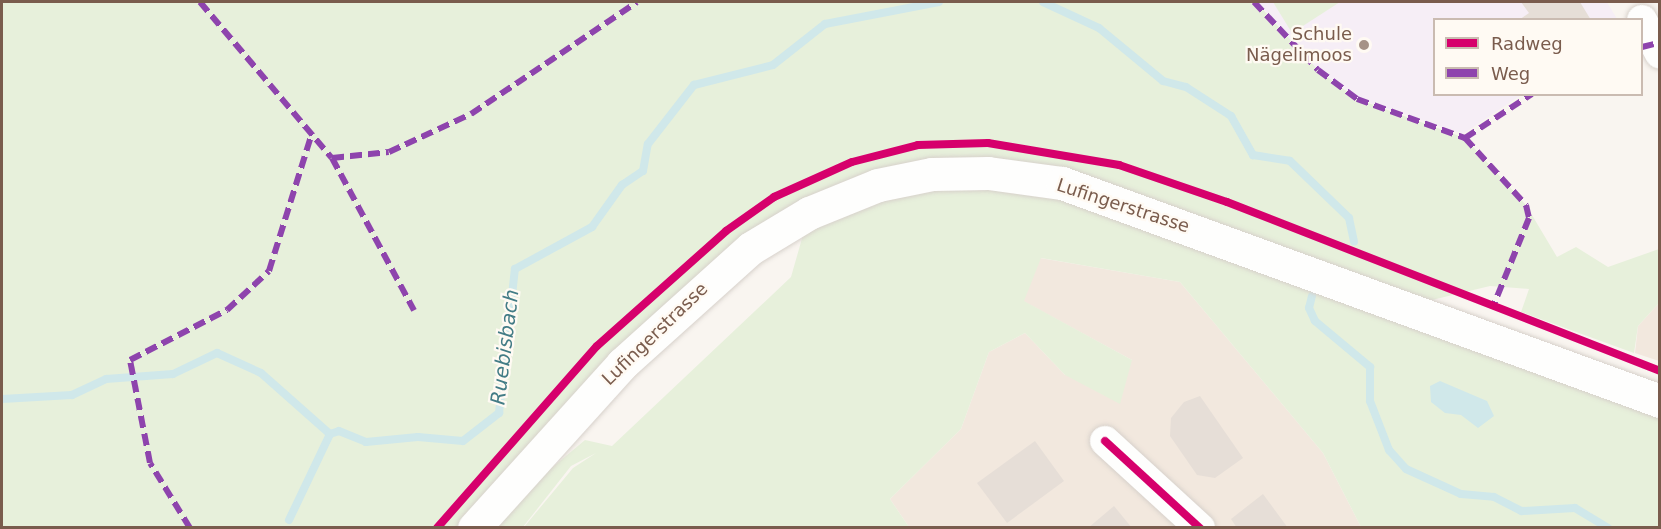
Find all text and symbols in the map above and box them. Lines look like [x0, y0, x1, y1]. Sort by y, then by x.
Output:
legend [1433, 18, 1643, 96]
place label: Schule Nägelimoos [1246, 24, 1352, 66]
text: Radweg [1491, 33, 1563, 54]
marker: Schule Nägelimoos [1357, 38, 1371, 52]
text: Weg [1491, 63, 1530, 84]
street label: Lufingerstrasse [1054, 174, 1192, 238]
street label: Lufingerstrasse [598, 278, 712, 390]
water label: Ruebisbach [486, 288, 524, 406]

